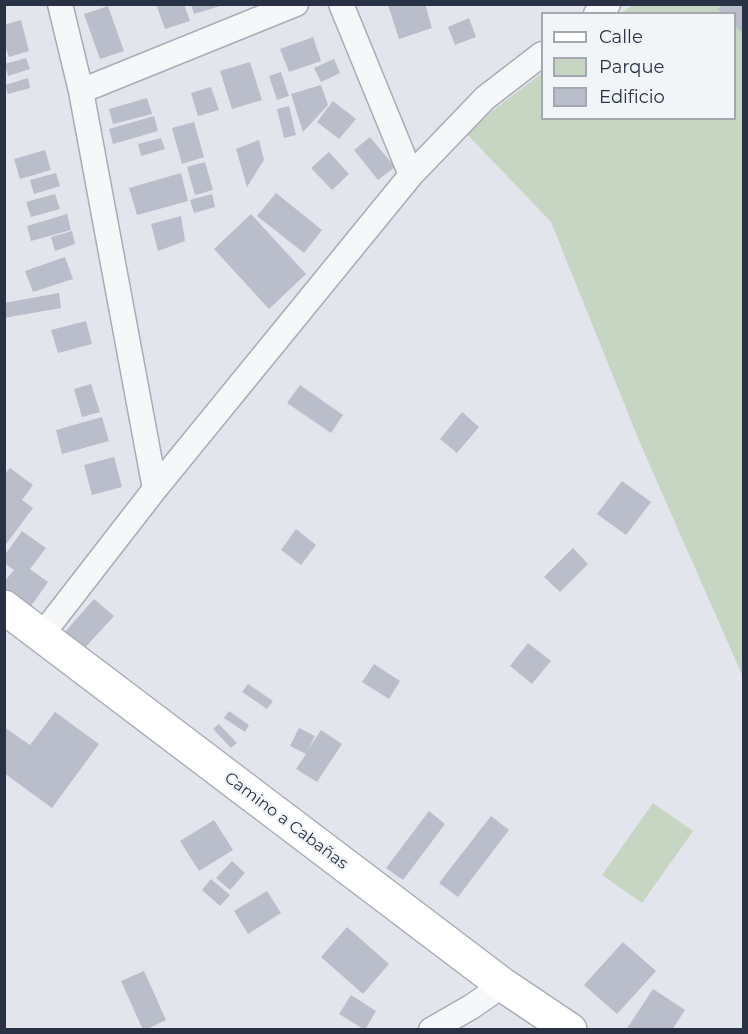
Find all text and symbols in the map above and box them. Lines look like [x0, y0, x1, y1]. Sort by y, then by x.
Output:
legend [541, 12, 736, 120]
text: Calle [599, 26, 643, 48]
text: Parque [599, 56, 664, 78]
text: Edificio [599, 86, 665, 108]
street label: Camino a Cabañas [220, 768, 352, 874]

